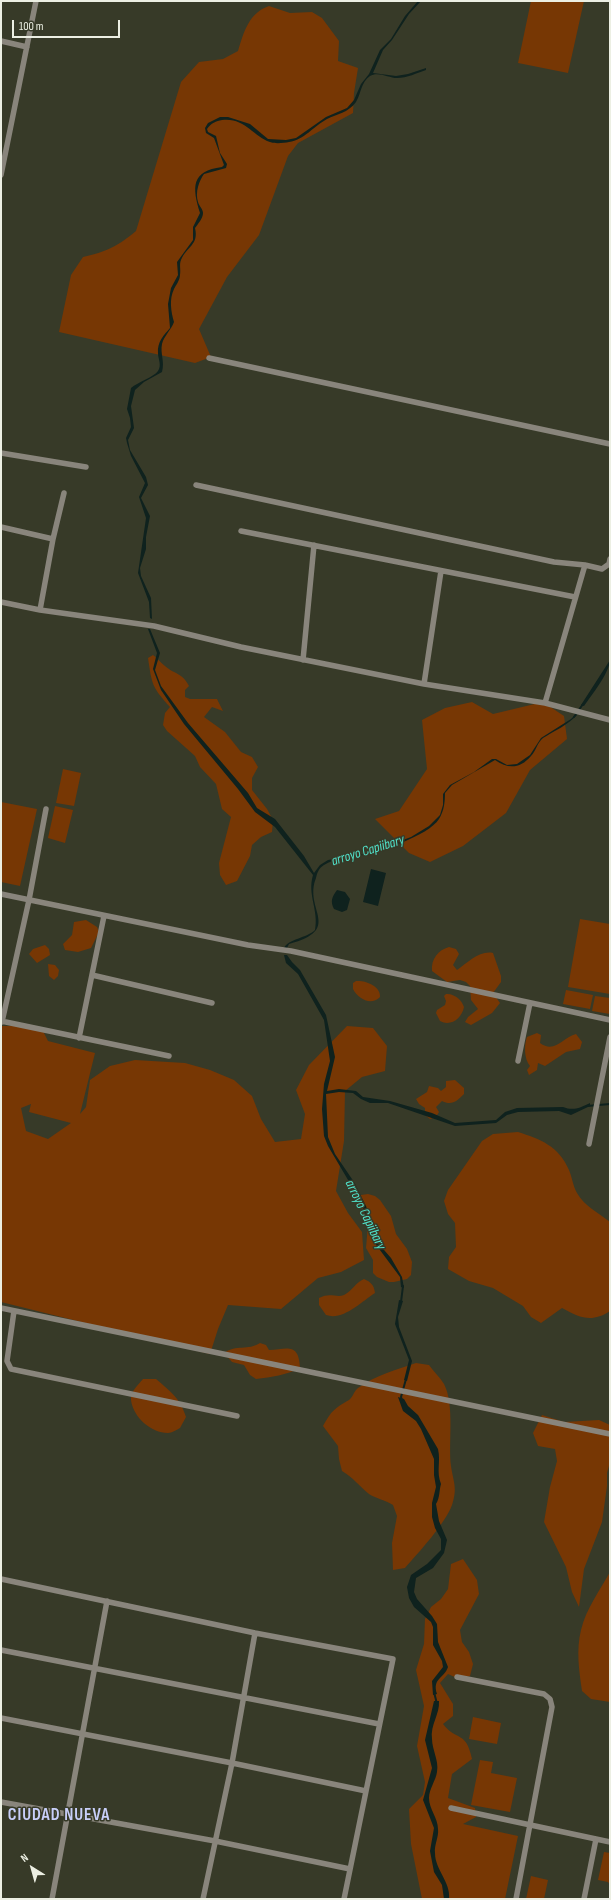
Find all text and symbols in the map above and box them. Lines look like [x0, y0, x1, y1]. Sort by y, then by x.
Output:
scale bar [14, 12, 122, 38]
text: 100 m [19, 19, 44, 34]
water label: arroyo Capiibary [329, 832, 407, 870]
water label: arroyo Capiibary [341, 1177, 389, 1253]
district label: CIUDAD NUEVA [8, 1806, 110, 1826]
north arrow [12, 1848, 52, 1888]
text: N [18, 1851, 31, 1865]

